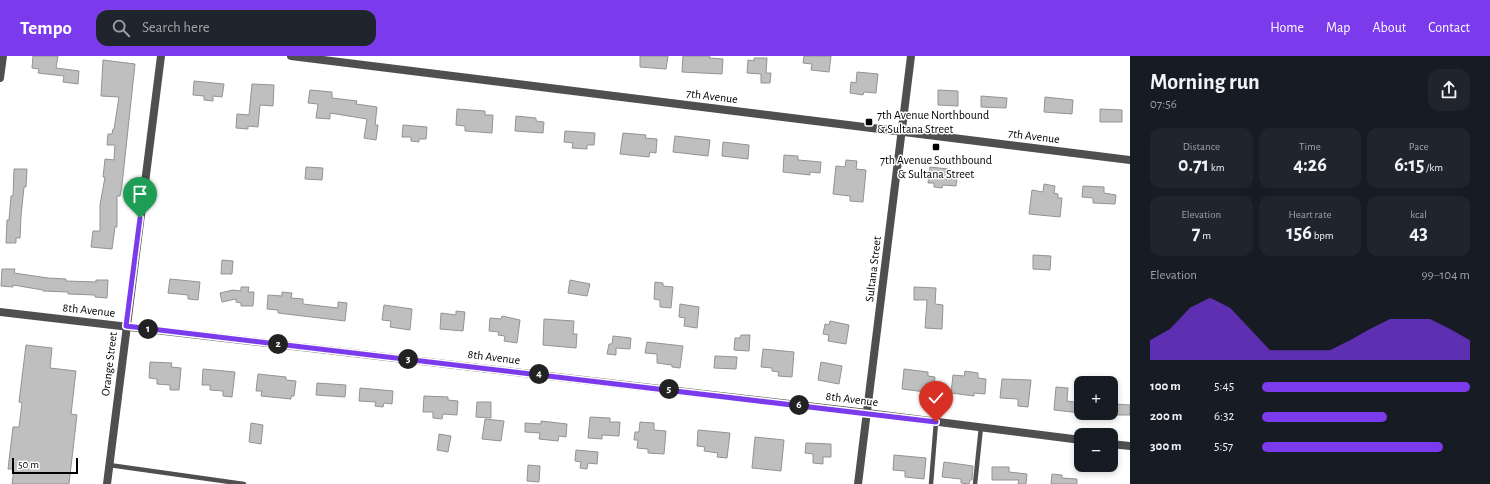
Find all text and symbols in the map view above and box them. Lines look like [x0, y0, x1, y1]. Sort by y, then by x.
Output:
search box [96, 10, 376, 46]
icon: search [110, 17, 132, 39]
text: Tempo [20, 19, 72, 38]
text: Search here [142, 20, 210, 35]
text: Home [1270, 21, 1304, 35]
text: Map [1326, 21, 1350, 35]
text: About [1372, 21, 1406, 35]
text: Contact [1428, 21, 1470, 35]
button: share [1428, 69, 1470, 111]
text: Morning run [1150, 71, 1260, 93]
street label: 7th Avenue [685, 87, 739, 105]
text: 07:56 [1150, 98, 1177, 111]
place label: 7th Avenue Northbound & Sultana Street [877, 109, 989, 135]
marker: 7th Avenue Northbound & Sultana Street [864, 117, 874, 127]
street label: 7th Avenue [1007, 127, 1061, 145]
text: Distance [1183, 141, 1220, 152]
text: Time [1299, 141, 1321, 152]
text: Pace [1409, 141, 1429, 152]
marker: 7th Avenue Southbound & Sultana Street [931, 142, 941, 152]
place label: 7th Avenue Southbound & Sultana Street [880, 154, 992, 180]
text: 0.71 [1178, 155, 1209, 175]
text: 4:26 [1293, 155, 1327, 175]
text: 6:15 [1394, 155, 1424, 175]
text: km [1209, 162, 1225, 173]
text: /km [1424, 162, 1443, 173]
pin [123, 177, 157, 218]
icon: arrive [129, 183, 151, 205]
text: Elevation [1181, 209, 1221, 220]
text: Heart rate [1288, 209, 1332, 220]
text: kcal [1410, 209, 1427, 220]
text: 7 [1192, 223, 1200, 243]
text: 156 [1286, 223, 1312, 243]
text: 43 [1409, 223, 1428, 243]
text: m [1200, 230, 1211, 241]
text: bpm [1312, 230, 1334, 241]
street label: Sultana Street [863, 235, 883, 302]
text: Elevation [1150, 269, 1197, 282]
text: 99–104 m [1421, 269, 1470, 282]
street label: 8th Avenue [62, 301, 116, 319]
pin: 1 [138, 319, 158, 339]
text: 1 [146, 323, 150, 334]
street label: Orange Street [99, 331, 119, 397]
pin: 2 [268, 334, 288, 354]
text: 2 [275, 338, 281, 349]
street label: 8th Avenue [467, 348, 521, 366]
pin: 3 [398, 349, 418, 369]
text: 3 [406, 353, 410, 364]
pin: 4 [529, 364, 549, 384]
text: 4 [536, 368, 542, 379]
map controls [1074, 376, 1118, 472]
button: + [1074, 376, 1118, 420]
pin: 5 [659, 379, 679, 399]
text: 100 m [1150, 380, 1181, 393]
text: 5:45 [1214, 380, 1234, 393]
pin [919, 381, 953, 422]
text: 5 [667, 383, 671, 394]
icon: check [925, 387, 947, 409]
street label: 8th Avenue [825, 390, 879, 408]
pin: 6 [789, 395, 809, 415]
text: 6 [796, 399, 802, 410]
text: 200 m [1150, 410, 1182, 423]
text: 6:32 [1214, 410, 1234, 423]
button: − [1074, 428, 1118, 472]
text: 300 m [1150, 440, 1182, 453]
text: 5:57 [1214, 440, 1233, 453]
scale bar [12, 456, 78, 475]
text: 50 m [18, 459, 39, 470]

